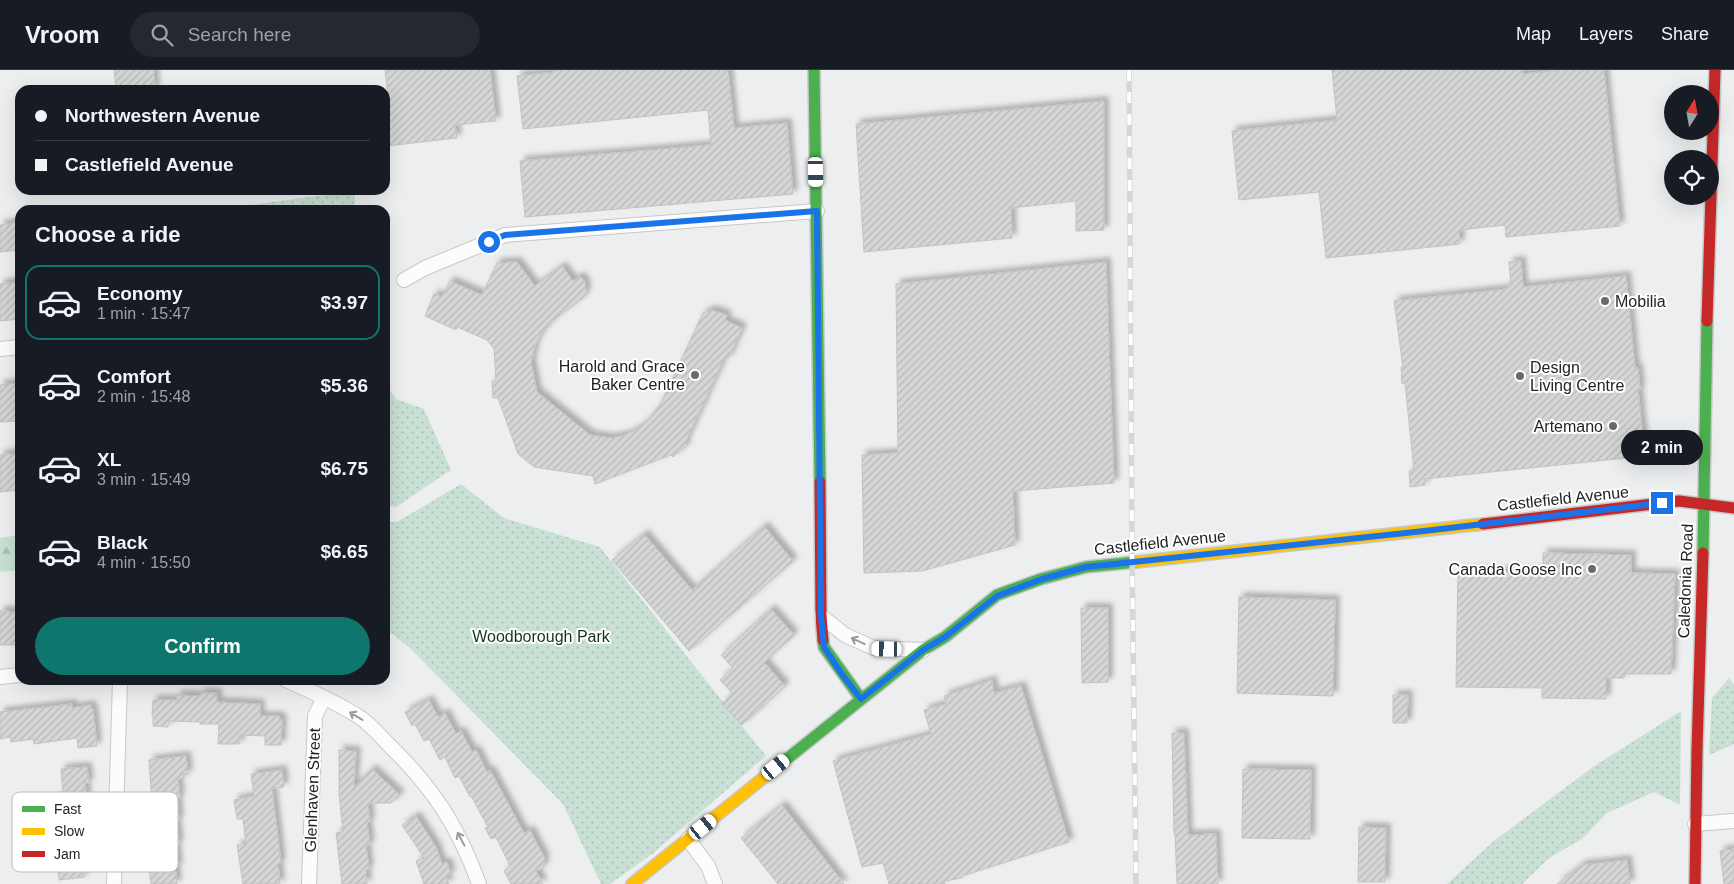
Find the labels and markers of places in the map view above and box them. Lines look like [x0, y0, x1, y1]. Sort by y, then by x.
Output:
place label: Mobilia [1615, 293, 1666, 310]
marker: Mobilia [1599, 295, 1611, 307]
place label: Harold and Grace Baker Centre [559, 358, 685, 393]
place label: Design Living Centre [1530, 359, 1624, 394]
marker: Harold and Grace Baker Centre [689, 369, 701, 381]
marker: Design Living Centre [1514, 370, 1526, 382]
place label: Artemano [1534, 418, 1603, 435]
marker: Artemano [1607, 420, 1619, 432]
place label: Canada Goose Inc [1449, 561, 1582, 578]
marker: Canada Goose Inc [1586, 563, 1598, 575]

